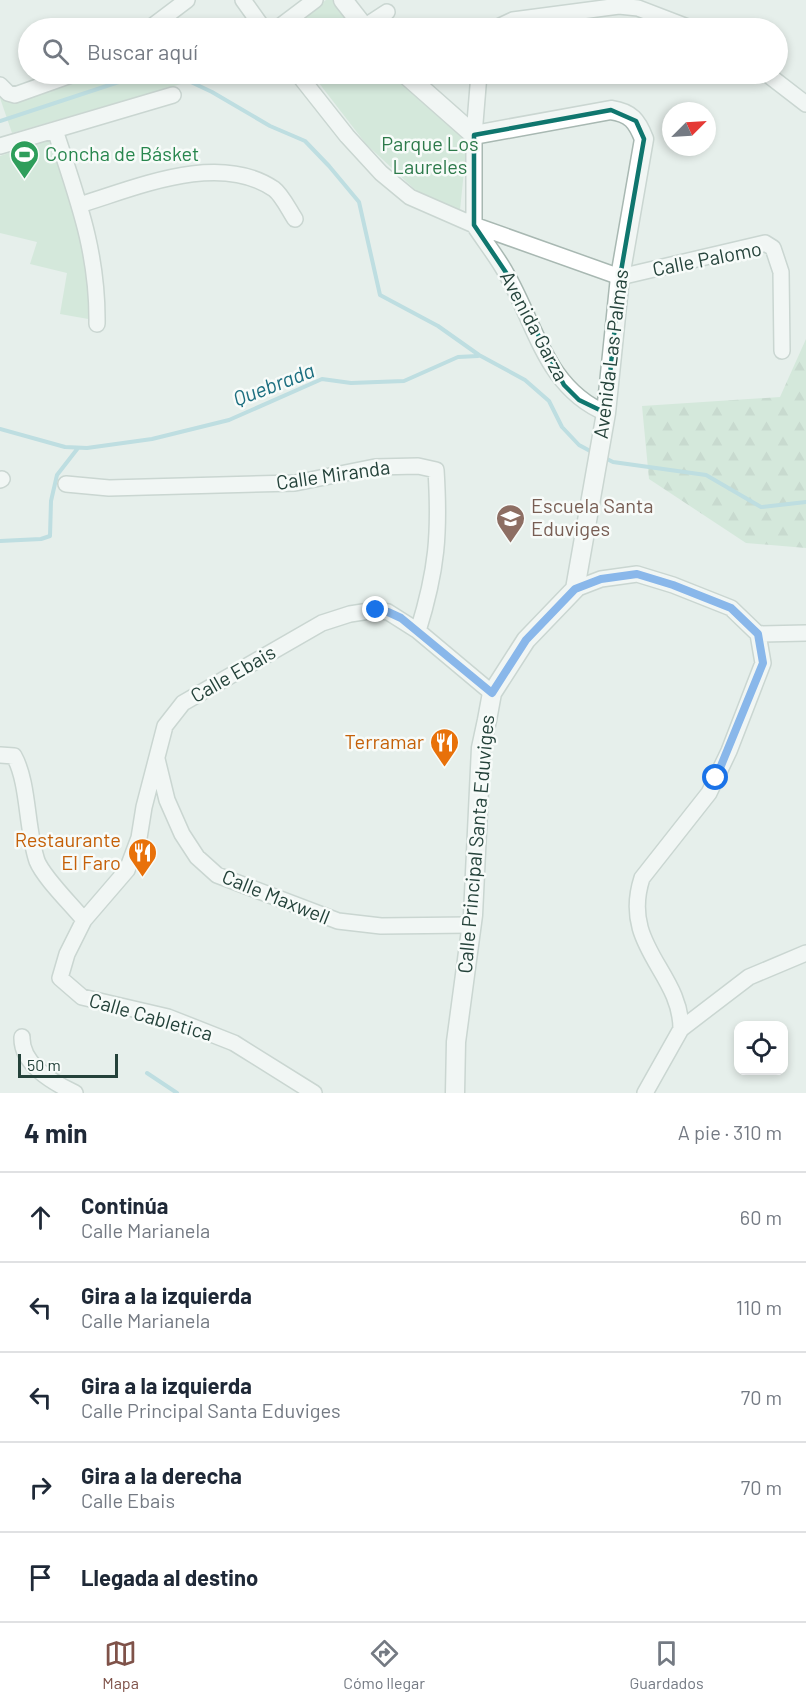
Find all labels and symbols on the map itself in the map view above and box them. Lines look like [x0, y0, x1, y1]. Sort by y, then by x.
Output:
north arrow [662, 102, 716, 156]
park label: Parque Los Laureles [381, 131, 479, 178]
sports icon: Concha de Básket [8, 138, 40, 180]
place label: Concha de Básket [45, 141, 199, 165]
street label: Calle Palomo [650, 236, 764, 280]
street label: Avenida Garza [496, 266, 574, 385]
street label: Avenida Las Palmas [588, 268, 632, 440]
water label: Quebrada [229, 357, 318, 411]
street label: Calle Miranda [274, 454, 391, 494]
place label: Escuela Santa Eduviges [531, 493, 653, 540]
school or university icon: Escuela Santa Eduviges [494, 502, 526, 544]
route end [362, 596, 388, 622]
street label: Calle Ebais [186, 639, 279, 707]
street label: Calle Principal Santa Eduviges [452, 714, 498, 974]
restaurant icon: Terramar [429, 726, 461, 768]
place label: Terramar [345, 729, 424, 753]
route start [702, 764, 728, 790]
place label: Restaurante El Faro [15, 827, 121, 874]
restaurant icon: Restaurante El Faro [126, 836, 158, 878]
street label: Calle Maxwell [219, 864, 334, 929]
street label: Calle Cabletica [87, 987, 216, 1045]
scale bar [18, 1051, 118, 1078]

